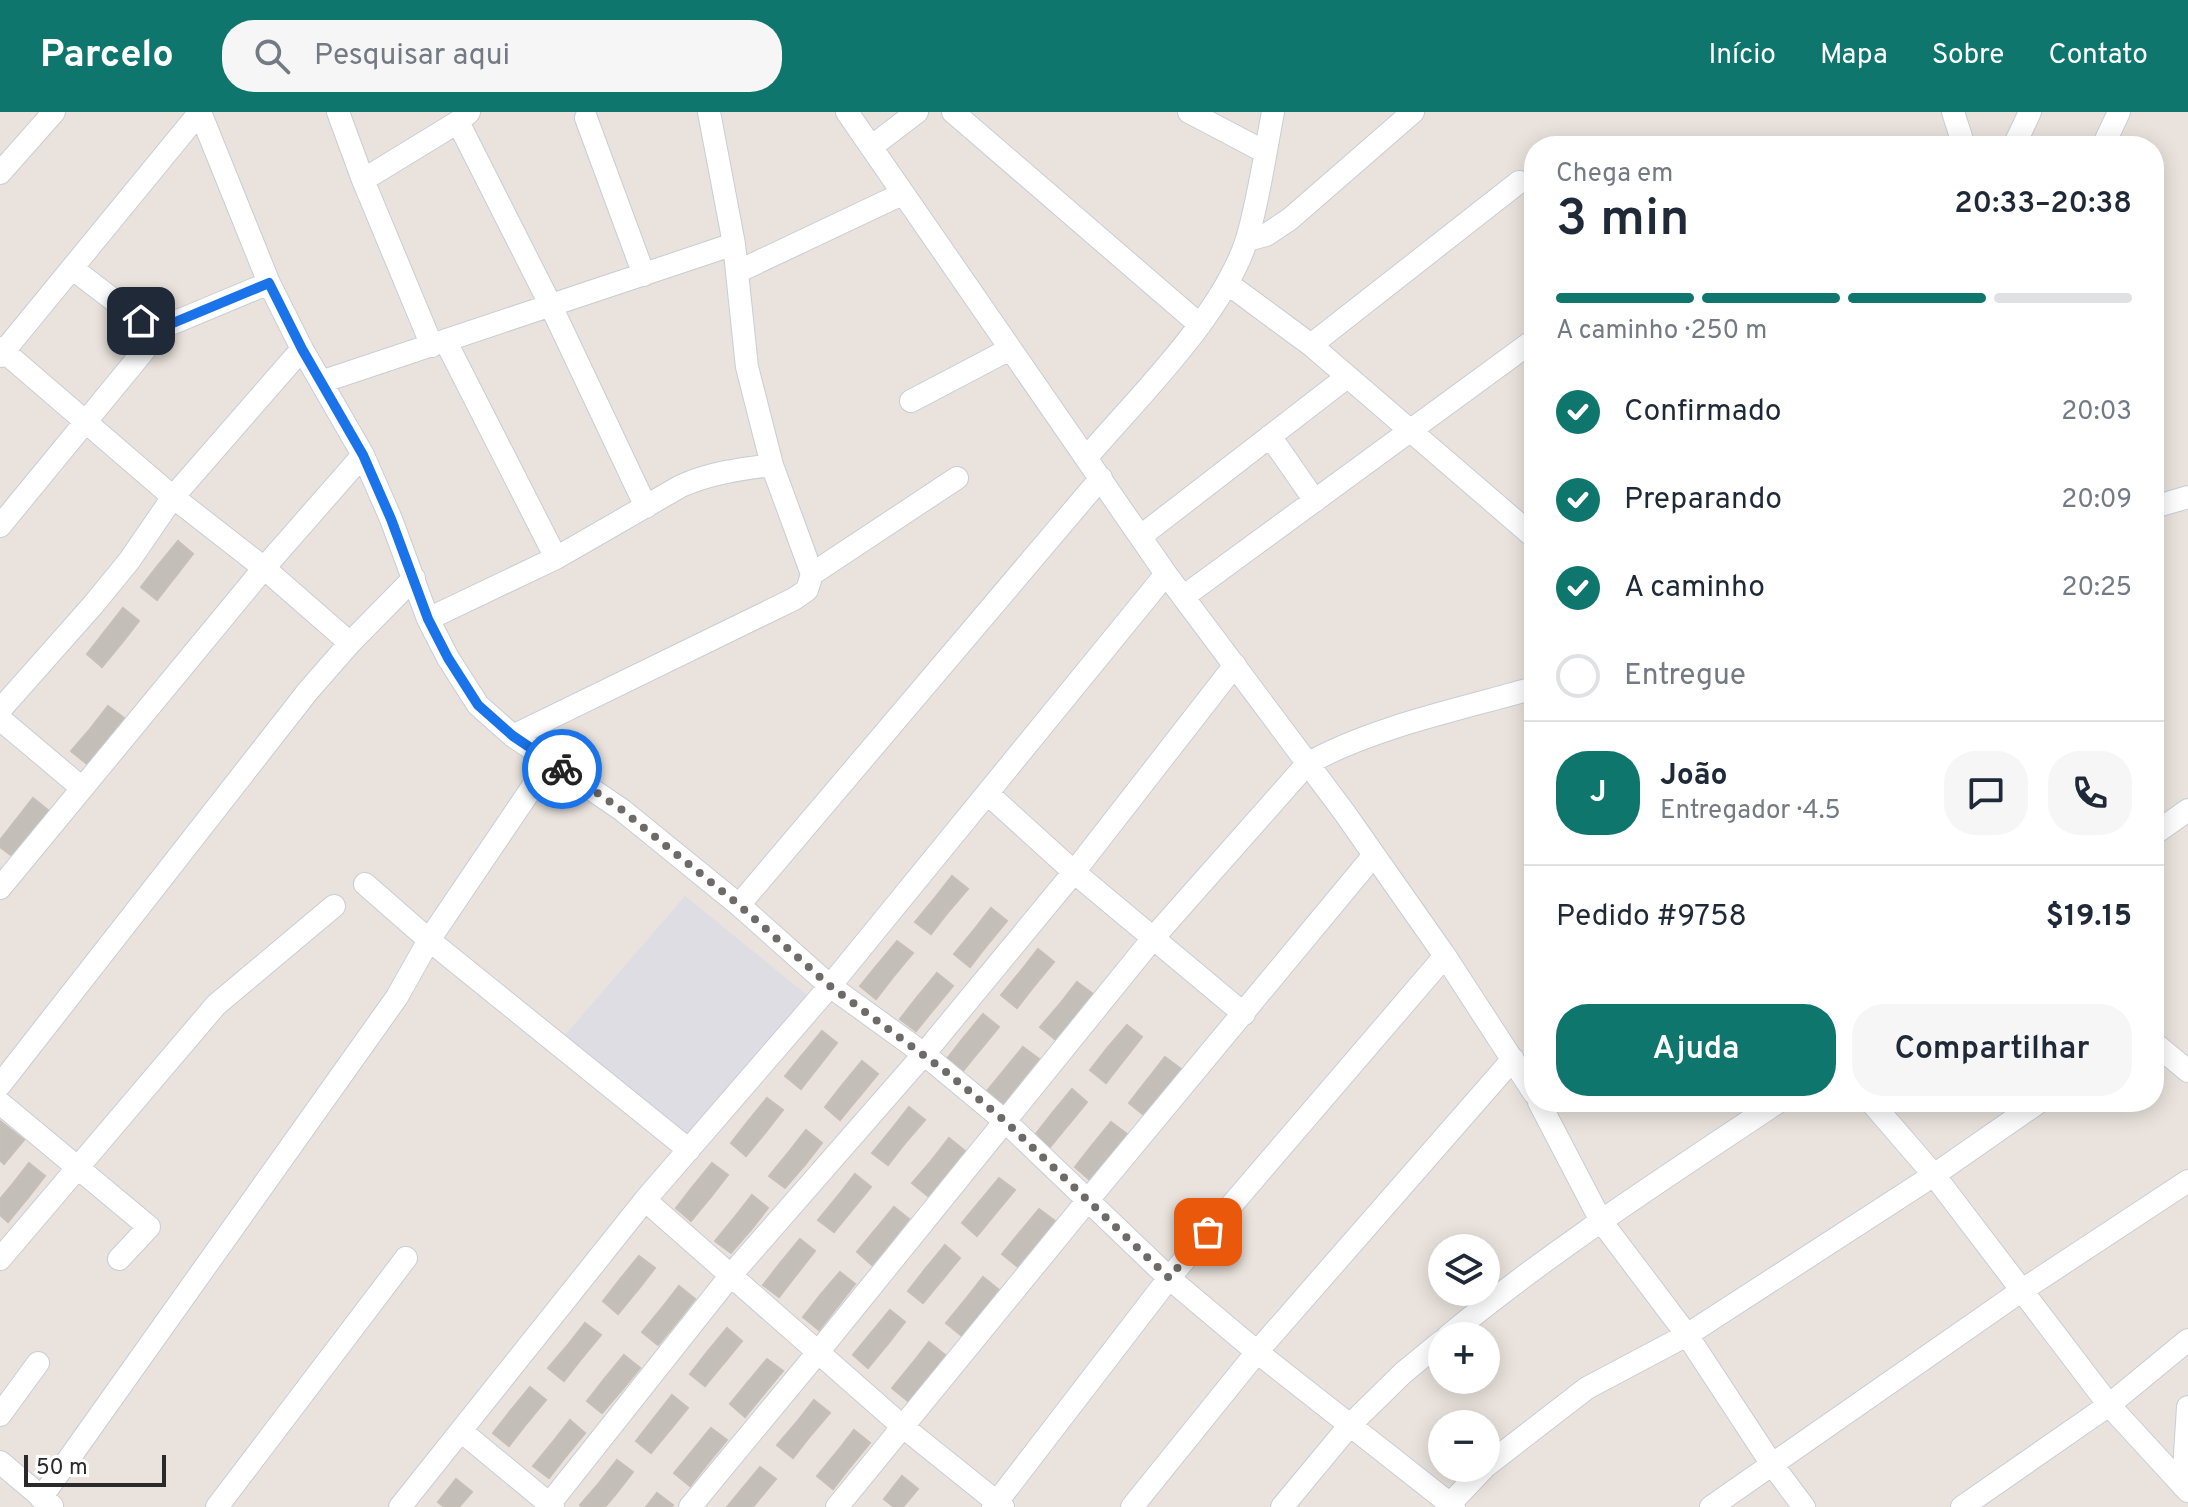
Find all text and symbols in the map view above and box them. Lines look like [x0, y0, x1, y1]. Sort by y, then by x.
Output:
search box [222, 20, 782, 92]
text: Parcelo [40, 32, 174, 81]
icon: search [250, 34, 294, 78]
text: Pesquisar aqui [314, 38, 510, 75]
text: Início [1708, 38, 1776, 74]
text: Mapa [1820, 38, 1888, 74]
text: Sobre [1932, 38, 2004, 74]
text: Contato [2048, 38, 2148, 74]
text: Chega em [1556, 158, 1673, 191]
text: 20:33–20:38 [1954, 186, 2132, 223]
text: 3 min [1556, 188, 1689, 254]
pin [107, 287, 175, 355]
icon: home [119, 299, 163, 343]
text: A caminho · 250 m [1556, 315, 1767, 348]
icon: check [1556, 390, 1600, 434]
text: Confirmado [1624, 394, 1782, 431]
text: 20:03 [2061, 396, 2132, 429]
icon: check [1556, 478, 1600, 522]
text: Preparando [1624, 482, 1782, 519]
text: 20:09 [2061, 484, 2132, 517]
icon: check [1556, 566, 1600, 610]
text: A caminho [1624, 570, 1765, 607]
text: 20:25 [2061, 572, 2132, 605]
text: Entregue [1624, 658, 1746, 695]
courier [522, 729, 602, 809]
icon: bike [540, 747, 584, 791]
button: chat [1944, 751, 2028, 835]
button: phone [2048, 751, 2132, 835]
text: João [1660, 758, 1727, 795]
text: J [1590, 775, 1606, 812]
text: Entregador · 4.5 [1660, 795, 1841, 828]
text: Pedido #9758 [1556, 899, 1747, 936]
text: $19.15 [2046, 899, 2132, 936]
button: Ajuda [1556, 1004, 1836, 1096]
button: Compartilhar [1852, 1004, 2132, 1096]
pin [1174, 1198, 1242, 1266]
icon: bag [1186, 1210, 1230, 1254]
map controls [1428, 1234, 1500, 1482]
button: layers [1428, 1234, 1500, 1306]
button: + [1428, 1322, 1500, 1394]
button: − [1428, 1410, 1500, 1482]
scale bar [24, 1451, 166, 1487]
text: 50 m [36, 1455, 88, 1482]

